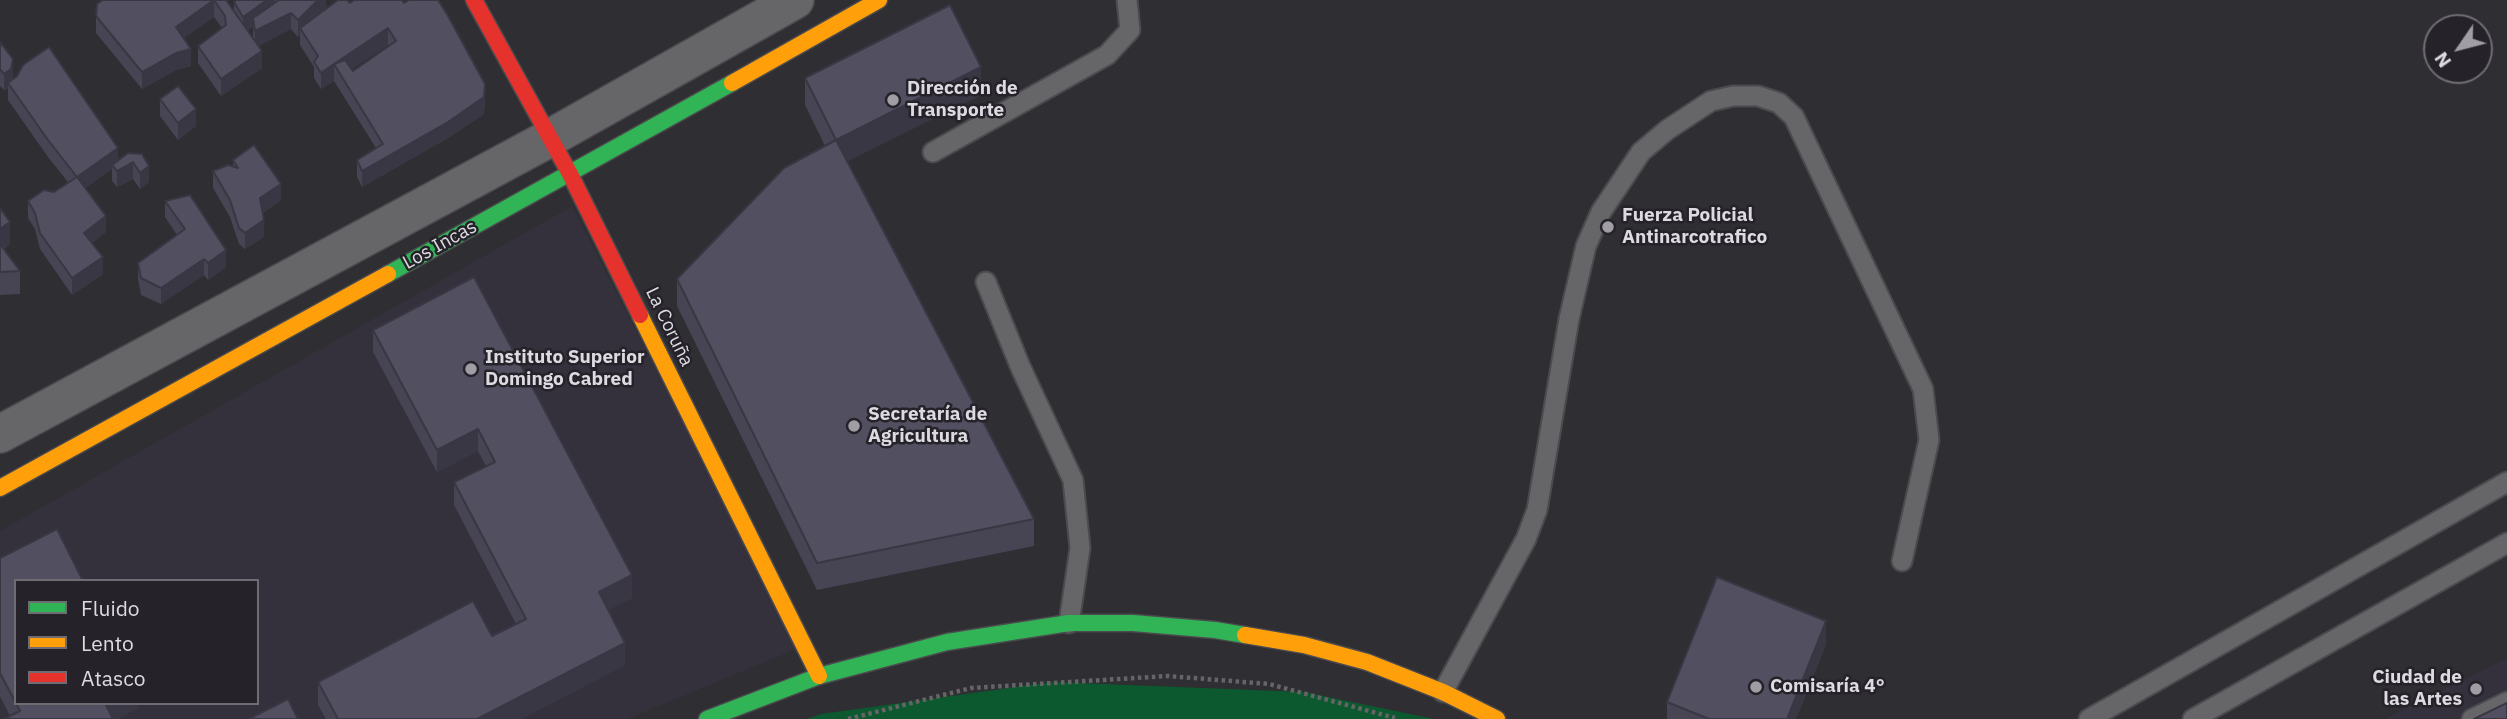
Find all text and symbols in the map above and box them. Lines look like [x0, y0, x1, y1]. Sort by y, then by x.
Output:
north arrow [2423, 14, 2493, 84]
text: N [2429, 47, 2456, 72]
place label: Dirección de Transporte [907, 78, 1018, 122]
marker: Dirección de Transporte [885, 92, 901, 108]
place label: Fuerza Policial Antinarcotrafico [1622, 205, 1767, 249]
street label: Los Incas [399, 215, 481, 275]
marker: Fuerza Policial Antinarcotrafico [1600, 219, 1616, 235]
street label: La Coruña [640, 284, 698, 370]
place label: Instituto Superior Domingo Cabred [485, 347, 645, 391]
marker: Instituto Superior Domingo Cabred [463, 361, 479, 377]
place label: Secretaría de Agricultura [868, 404, 987, 448]
marker: Secretaría de Agricultura [846, 418, 862, 434]
legend [14, 579, 259, 705]
text: Fluido [81, 594, 140, 622]
text: Lento [81, 629, 134, 657]
text: Atasco [81, 664, 145, 692]
place label: Ciudad de las Artes [2372, 667, 2462, 711]
place label: Comisaría 4° [1770, 676, 1885, 698]
marker: Comisaría 4° [1748, 679, 1764, 695]
marker: Ciudad de las Artes [2468, 681, 2484, 697]

